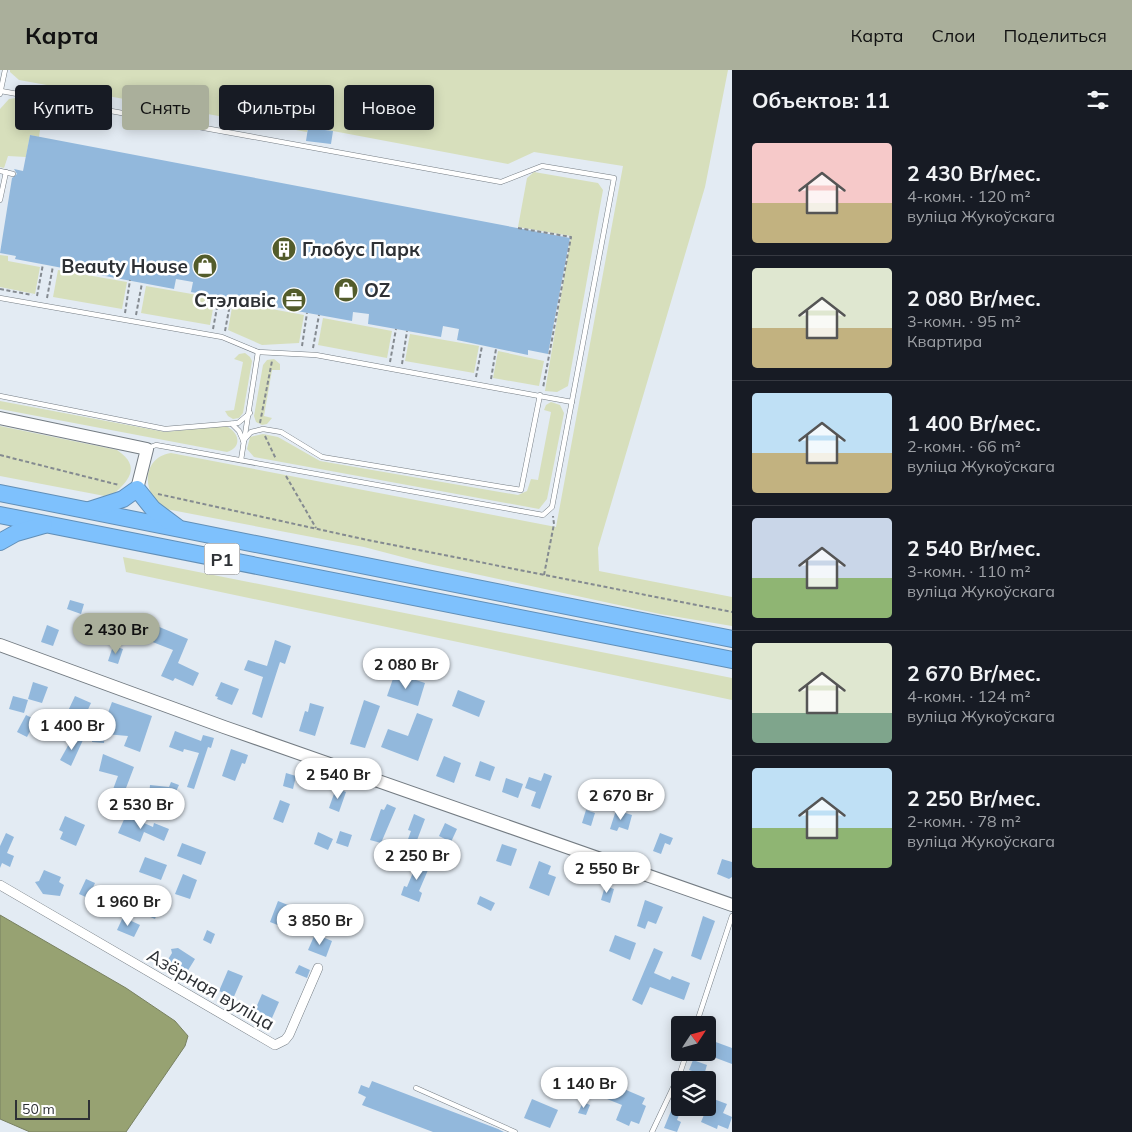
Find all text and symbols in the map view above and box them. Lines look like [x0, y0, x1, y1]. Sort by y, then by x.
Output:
text: Карта [25, 20, 99, 50]
text: Карта [851, 24, 903, 47]
text: Слои [931, 24, 976, 47]
text: Поделиться [1004, 24, 1107, 47]
chip: Купить [15, 85, 112, 130]
chip: Снять [122, 85, 209, 130]
chip: Фильтры [219, 85, 334, 130]
chip: Новое [344, 85, 434, 130]
icon: filters [1084, 86, 1112, 114]
text: Объектов: 11 [752, 87, 890, 113]
text: 2 430 Br/мес. [907, 160, 1041, 186]
icon: home [792, 163, 852, 223]
text: 4-комн. · 120 m² [907, 186, 1031, 206]
text: вуліца Жукоўскага [907, 206, 1055, 226]
building icon: Глобус Парк [271, 236, 297, 262]
place label: Глобус Парк [302, 237, 420, 261]
shop icon: Beauty House [192, 253, 218, 279]
place label: Beauty House [61, 254, 188, 278]
shop icon: OZ [333, 277, 359, 303]
place label: OZ [364, 278, 390, 302]
text: 2 080 Br/мес. [907, 285, 1041, 311]
office icon: Стэлавіс [281, 287, 307, 313]
place label: Стэлавіс [194, 288, 276, 312]
icon: home [792, 288, 852, 348]
text: 3-комн. · 95 m² [907, 311, 1021, 331]
text: Квартира [907, 331, 982, 351]
text: 1 400 Br/мес. [907, 410, 1041, 436]
icon: home [792, 413, 852, 473]
text: 2-комн. · 66 m² [907, 436, 1021, 456]
text: вуліца Жукоўскага [907, 456, 1055, 476]
text: 2 540 Br/мес. [907, 535, 1041, 561]
icon: home [792, 538, 852, 598]
road number: Р1 [204, 544, 240, 574]
text: 3-комн. · 110 m² [907, 561, 1031, 581]
text: вуліца Жукоўскага [907, 581, 1055, 601]
pin: 2 430 Br [64, 612, 168, 655]
text: 2 430 Br [84, 619, 148, 639]
pin: 2 080 Br [354, 648, 458, 690]
text: 2 080 Br [374, 654, 438, 674]
text: 2 670 Br/мес. [907, 660, 1041, 686]
icon: home [792, 663, 852, 723]
text: 4-комн. · 124 m² [907, 686, 1031, 706]
text: вуліца Жукоўскага [907, 706, 1055, 726]
pin: 1 400 Br [20, 708, 124, 751]
text: 1 400 Br [40, 715, 104, 735]
pin: 2 540 Br [286, 758, 390, 800]
text: 2 540 Br [306, 764, 370, 784]
pin: 2 670 Br [569, 778, 673, 821]
text: 2 670 Br [589, 785, 653, 805]
text: 2 250 Br/мес. [907, 785, 1041, 811]
pin: 2 530 Br [89, 788, 193, 830]
icon: home [792, 788, 852, 848]
text: 2 530 Br [109, 794, 173, 814]
text: 2-комн. · 78 m² [907, 811, 1021, 831]
text: вуліца Жукоўскага [907, 831, 1055, 851]
pin: 2 250 Br [365, 838, 469, 881]
text: 2 250 Br [385, 845, 449, 865]
pin: 2 550 Br [555, 852, 659, 894]
text: 2 550 Br [575, 858, 639, 878]
pin: 1 960 Br [76, 884, 180, 927]
text: 1 960 Br [96, 891, 160, 911]
pin: 3 850 Br [268, 904, 372, 946]
text: 3 850 Br [288, 910, 352, 930]
street label: Азёрная вуліца [143, 943, 279, 1035]
north arrow [671, 1016, 716, 1061]
map controls [671, 1016, 716, 1116]
pin: 1 140 Br [532, 1066, 636, 1109]
button: layers [671, 1071, 716, 1116]
text: 1 140 Br [552, 1073, 616, 1093]
scale bar [15, 1097, 90, 1120]
text: 50 m [22, 1100, 55, 1118]

